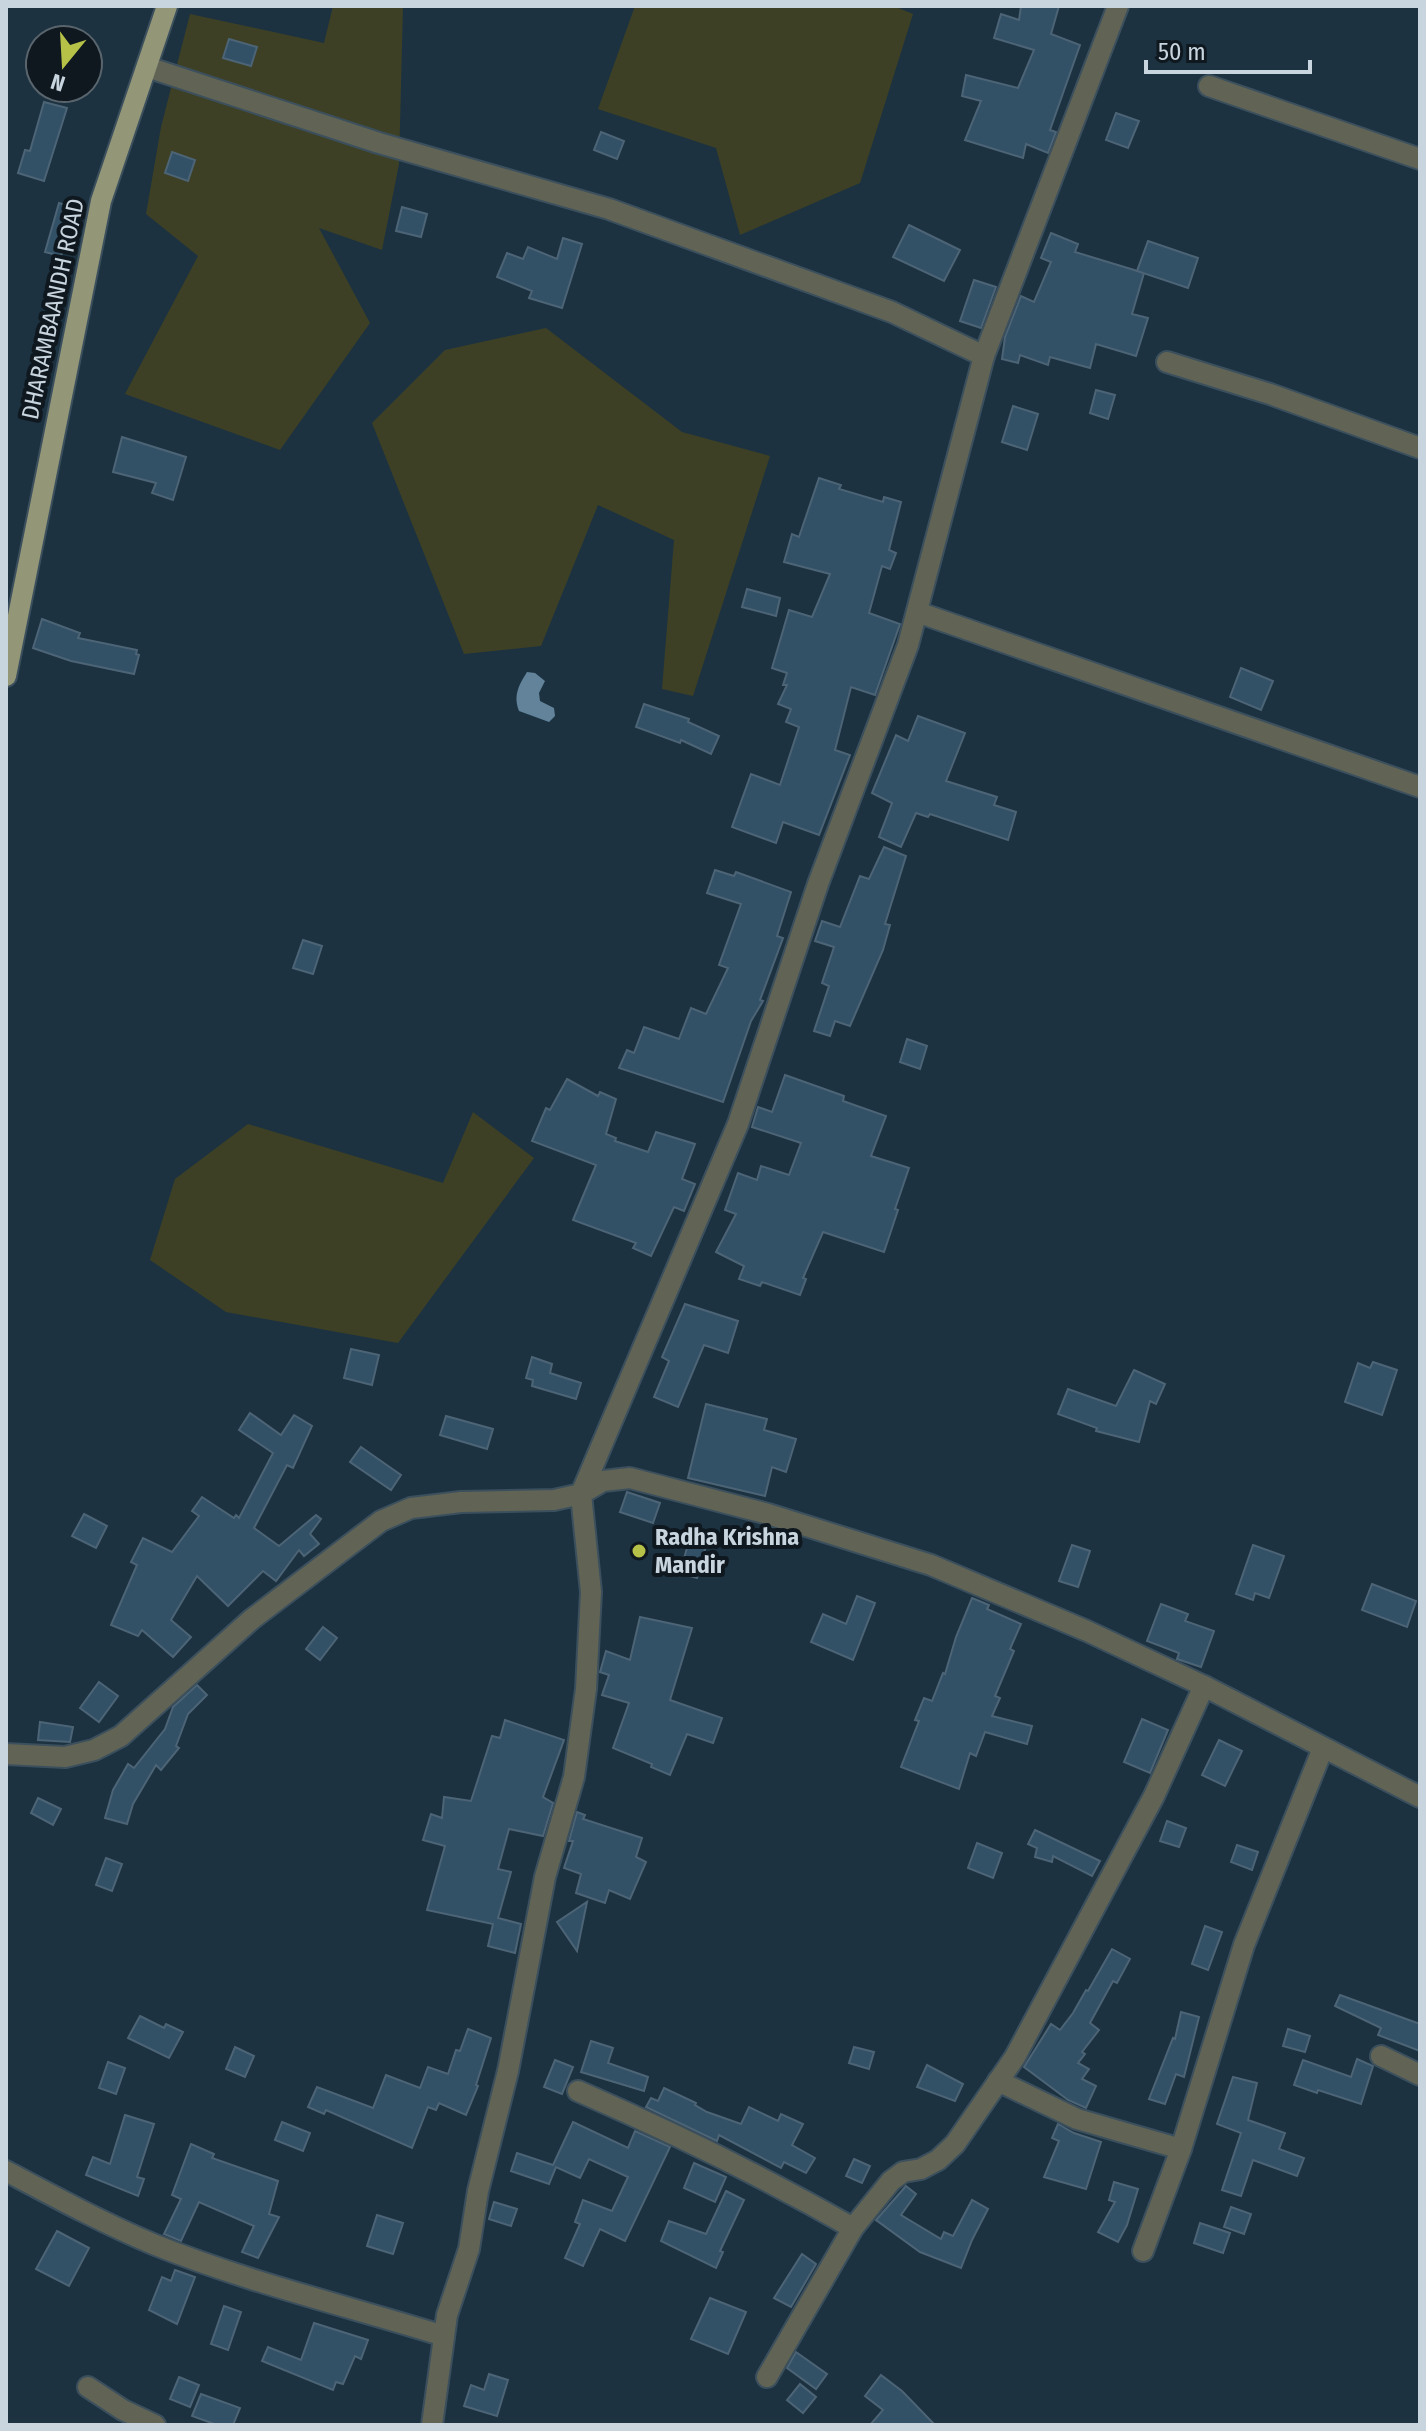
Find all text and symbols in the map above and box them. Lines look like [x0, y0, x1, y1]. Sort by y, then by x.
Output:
north arrow [24, 24, 104, 104]
scale bar [1146, 24, 1310, 74]
text: 50 m [1158, 38, 1206, 66]
text: N [48, 68, 68, 97]
street label: DHARAMBAANDH ROAD [16, 196, 90, 422]
place label: Radha Krishna Mandir [655, 1523, 799, 1579]
marker: Radha Krishna Mandir [630, 1542, 648, 1560]

